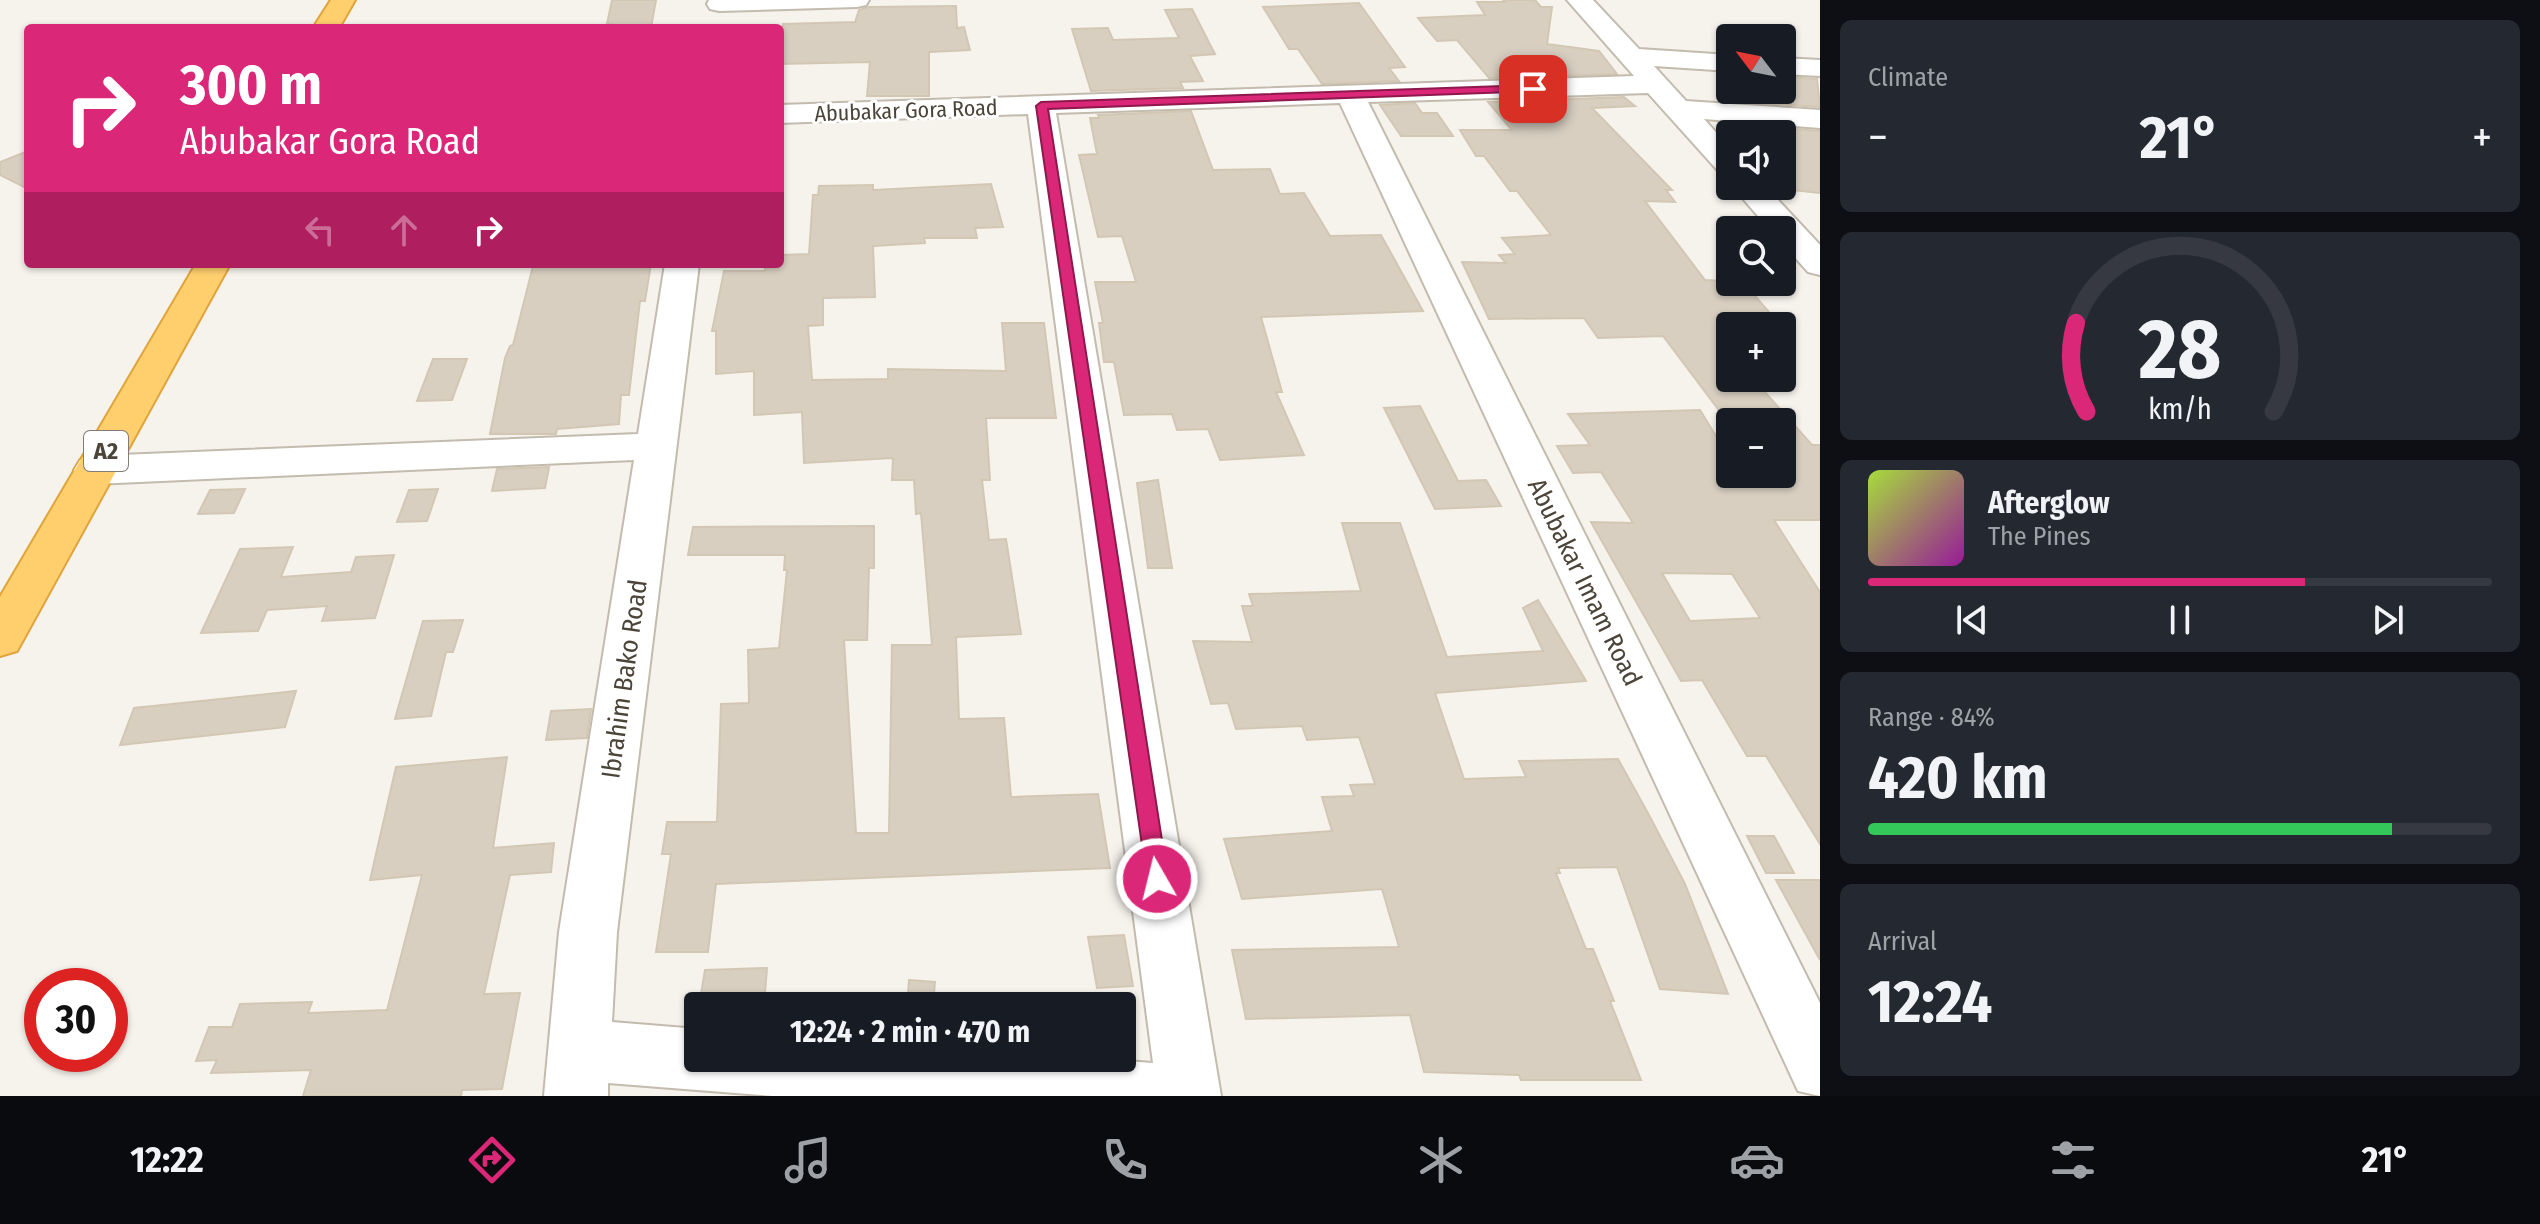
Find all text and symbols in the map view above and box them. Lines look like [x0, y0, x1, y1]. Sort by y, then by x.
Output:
north arrow [1716, 24, 1796, 104]
map controls [1716, 24, 1796, 488]
text: 300 m [180, 52, 322, 119]
pin [1499, 55, 1567, 123]
icon: right [48, 56, 152, 160]
text: Climate [1868, 62, 1948, 93]
icon: arrive [1511, 67, 1555, 111]
street label: Abubakar Gora Road [814, 94, 998, 127]
text: 21° [2140, 102, 2220, 174]
text: − [1868, 111, 1888, 164]
text: + [2472, 111, 2492, 164]
text: Abubakar Gora Road [180, 120, 480, 164]
button: sound [1716, 120, 1796, 200]
icon: left [298, 208, 342, 252]
icon: ahead [382, 208, 426, 252]
icon: right [466, 208, 510, 252]
button: search [1716, 216, 1796, 296]
text: 28 [2138, 300, 2221, 400]
button: + [1716, 312, 1796, 392]
text: km/h [2148, 392, 2212, 427]
button: − [1716, 408, 1796, 488]
road number: A2 [84, 431, 128, 471]
street label: Abubakar Imam Road [1521, 474, 1648, 691]
text: Afterglow [1988, 485, 2110, 521]
text: The Pines [1988, 521, 2091, 552]
street label: Ibrahim Bako Road [595, 578, 654, 781]
icon: previous [1950, 598, 1994, 642]
icon: pause [2158, 598, 2202, 642]
icon: next [2366, 598, 2410, 642]
text: Range · 84% [1868, 702, 1995, 733]
text: 420 km [1868, 742, 2048, 814]
position arrow [1115, 837, 1199, 921]
text: Arrival [1868, 926, 1937, 957]
text: 12:24 [1868, 966, 1992, 1038]
speed limit sign: 30 [24, 968, 128, 1072]
text: 12:24 · 2 min · 470 m [790, 1014, 1030, 1050]
icon: directions [464, 1132, 520, 1188]
icon: music [780, 1132, 836, 1188]
icon: phone [1097, 1132, 1153, 1188]
icon: climate [1413, 1132, 1469, 1188]
icon: car [1729, 1132, 1785, 1188]
icon: filters [2045, 1132, 2101, 1188]
text: 12:22 [130, 1138, 204, 1182]
text: 21° [2362, 1138, 2410, 1182]

